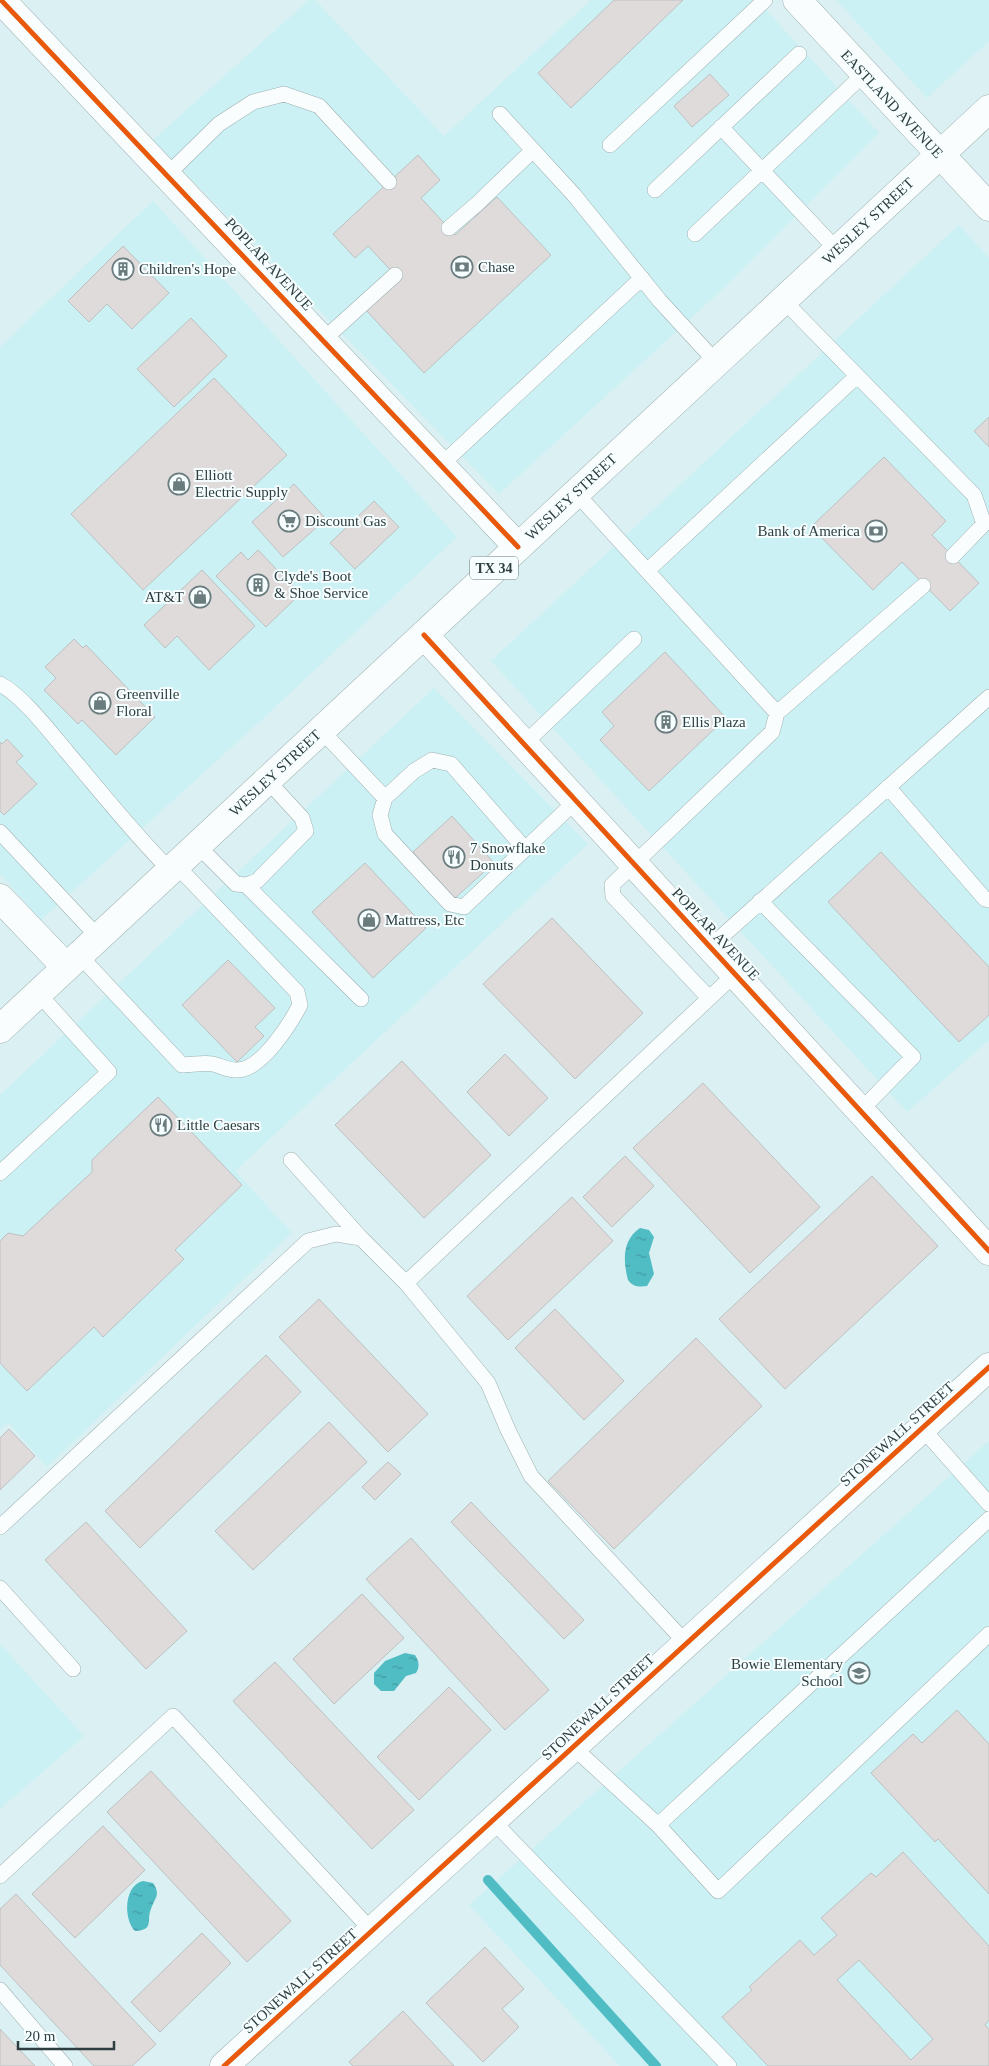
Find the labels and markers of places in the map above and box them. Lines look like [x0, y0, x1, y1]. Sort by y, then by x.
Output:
bank icon: Chase [450, 255, 474, 279]
building icon: Children's Hope [111, 257, 135, 281]
place label: Chase [478, 259, 515, 275]
place label: Children's Hope [139, 261, 237, 277]
place label: Elliott Electric Supply [195, 467, 288, 500]
shop icon: Elliott Electric Supply [167, 472, 191, 496]
supermarket icon: Discount Gas [277, 509, 301, 533]
place label: Discount Gas [305, 513, 386, 529]
bank icon: Bank of America [864, 519, 888, 543]
place label: Bank of America [758, 523, 860, 539]
place label: Clyde's Boot & Shoe Service [274, 568, 368, 601]
building icon: Clyde's Boot & Shoe Service [246, 573, 270, 597]
shop icon: AT&T [188, 585, 212, 609]
place label: AT&T [145, 589, 184, 605]
place label: Greenville Floral [116, 686, 180, 719]
shop icon: Greenville Floral [88, 691, 112, 715]
building icon: Ellis Plaza [654, 710, 678, 734]
place label: Ellis Plaza [682, 714, 746, 730]
place label: 7 Snowflake Donuts [470, 840, 546, 873]
restaurant icon: 7 Snowflake Donuts [442, 845, 466, 869]
shop icon: Mattress, Etc [357, 908, 381, 932]
place label: Mattress, Etc [385, 912, 464, 928]
restaurant icon: Little Caesars [149, 1113, 173, 1137]
place label: Little Caesars [177, 1117, 260, 1133]
place label: Bowie Elementary School [731, 1656, 843, 1689]
school or university icon: Bowie Elementary School [847, 1661, 871, 1685]

